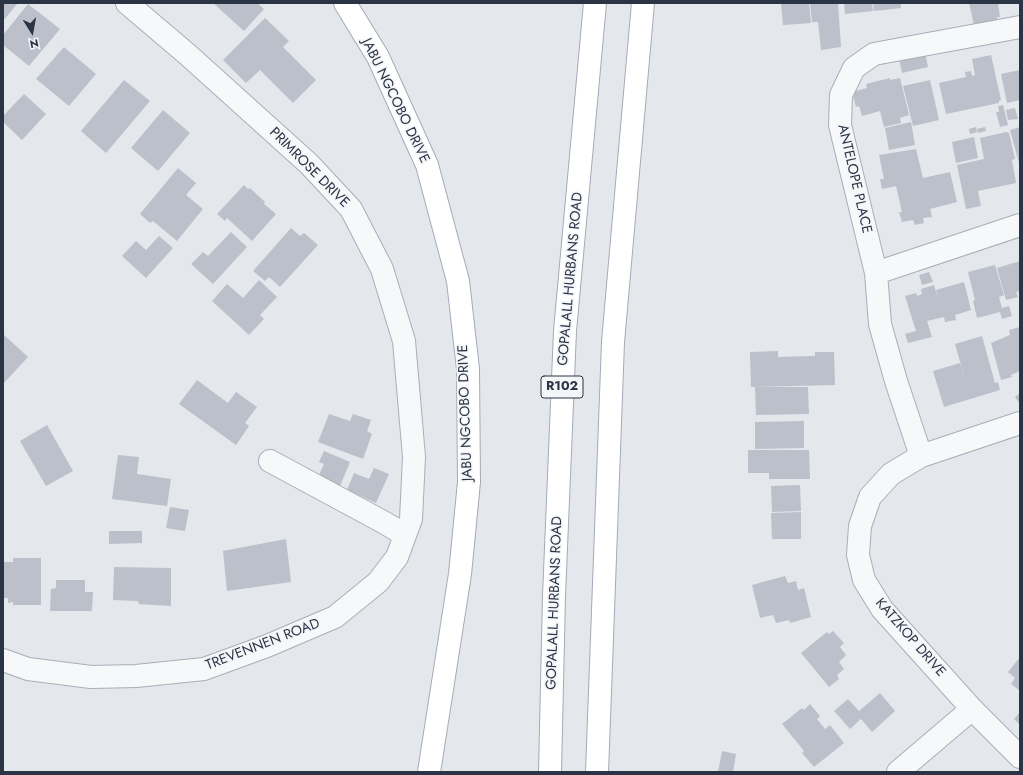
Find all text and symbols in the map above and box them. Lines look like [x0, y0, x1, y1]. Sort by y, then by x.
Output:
north arrow [12, 12, 52, 52]
text: N [28, 35, 40, 52]
street label: JABU NGCOBO DRIVE [358, 36, 432, 166]
street label: ANTELOPE PLACE [833, 123, 875, 235]
street label: PRIMROSE DRIVE [265, 124, 353, 212]
street label: GOPALALL HURBANS ROAD [555, 192, 587, 366]
street label: JABU NGCOBO DRIVE [455, 344, 477, 482]
road number: R102 [541, 376, 583, 398]
street label: GOPALALL HURBANS ROAD [544, 516, 566, 690]
street label: KATZKOP DRIVE [871, 595, 949, 681]
street label: TREVENNEN ROAD [204, 616, 322, 674]

